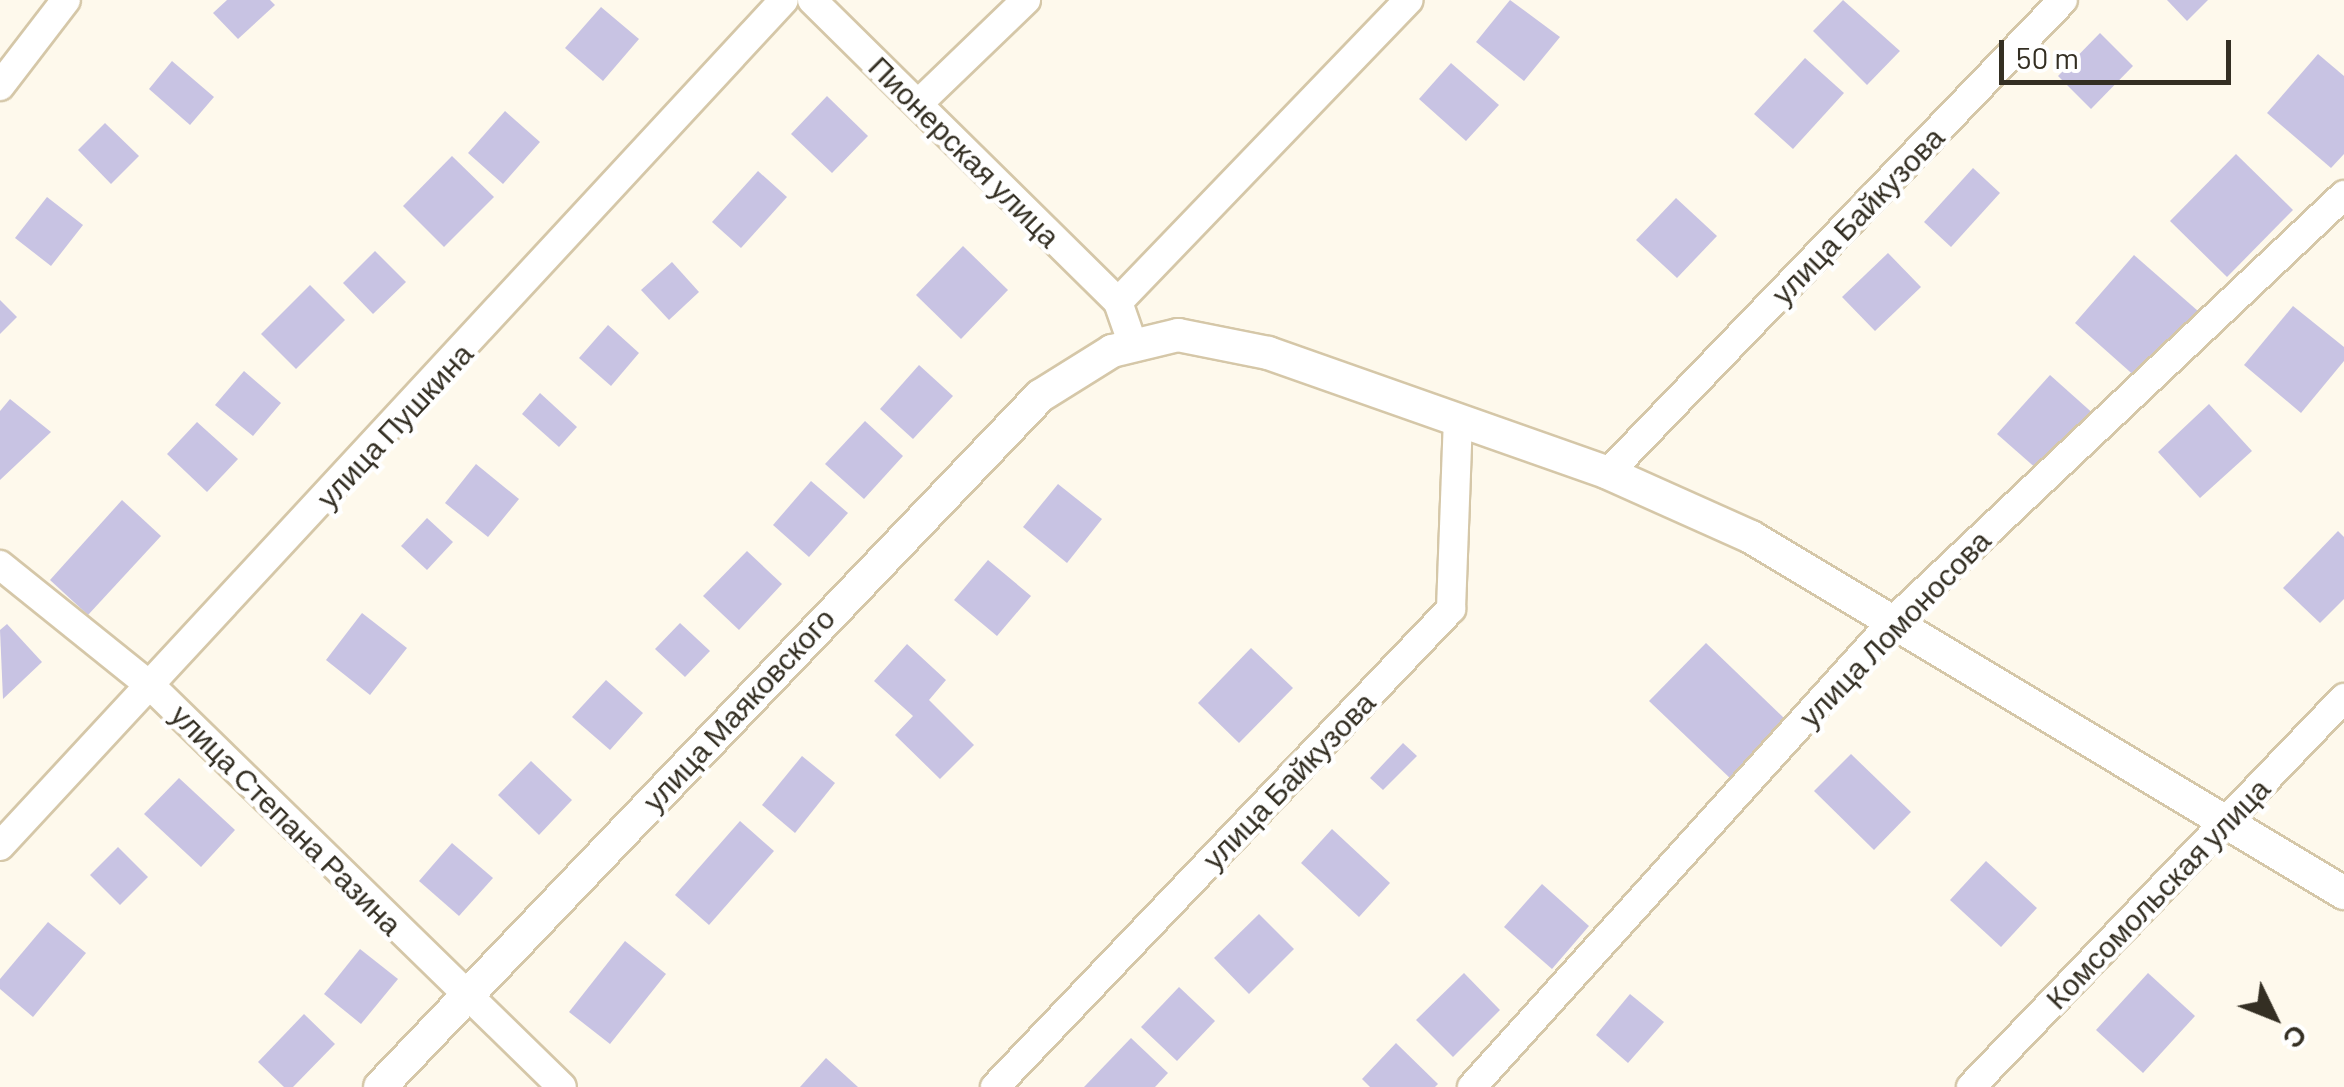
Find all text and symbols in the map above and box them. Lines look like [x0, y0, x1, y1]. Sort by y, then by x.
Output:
scale bar [2004, 20, 2236, 82]
text: 50 m [2016, 39, 2079, 75]
street label: Пионерская улица [862, 48, 1068, 254]
street label: улица Байкузова [1763, 119, 1951, 311]
street label: улица Пушкина [308, 335, 480, 515]
street label: улица Ломоносова [1791, 522, 1997, 734]
street label: улица Маяковского [635, 600, 841, 818]
street label: улица Байкузова [1194, 684, 1382, 876]
street label: улица Степана Разина [164, 696, 410, 942]
street label: Комсомольская улица [2037, 770, 2277, 1016]
north arrow [2224, 967, 2324, 1067]
text: С [2277, 1018, 2315, 1056]

